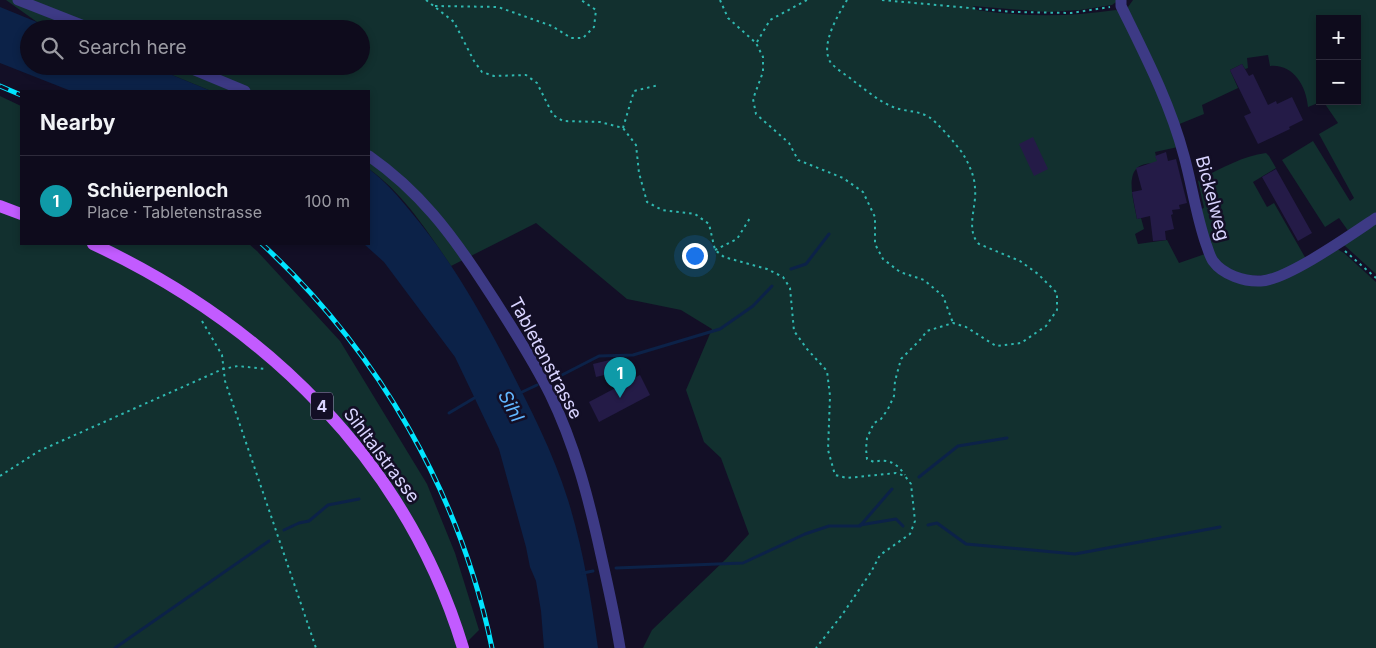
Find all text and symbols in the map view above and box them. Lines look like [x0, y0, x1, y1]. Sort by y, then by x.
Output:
map controls [1316, 15, 1361, 105]
button: + [1316, 15, 1361, 60]
search box [20, 20, 370, 75]
icon: search [38, 34, 66, 62]
text: Search here [78, 36, 187, 59]
button: − [1316, 60, 1361, 105]
text: Nearby [40, 110, 115, 135]
street label: Bickelweg [1192, 153, 1234, 243]
text: Schüerpenloch [87, 179, 228, 202]
text: 1 [53, 191, 59, 211]
text: 100 m [305, 191, 350, 211]
text: Place · Tabletenstrasse [87, 202, 262, 222]
your location [682, 243, 708, 269]
street label: Tabletenstrasse [505, 294, 587, 422]
pin: 1 [604, 357, 636, 398]
water label: Sihl [493, 386, 529, 426]
road number: 4 [311, 392, 333, 420]
street label: Sihltalstrasse [339, 403, 425, 507]

